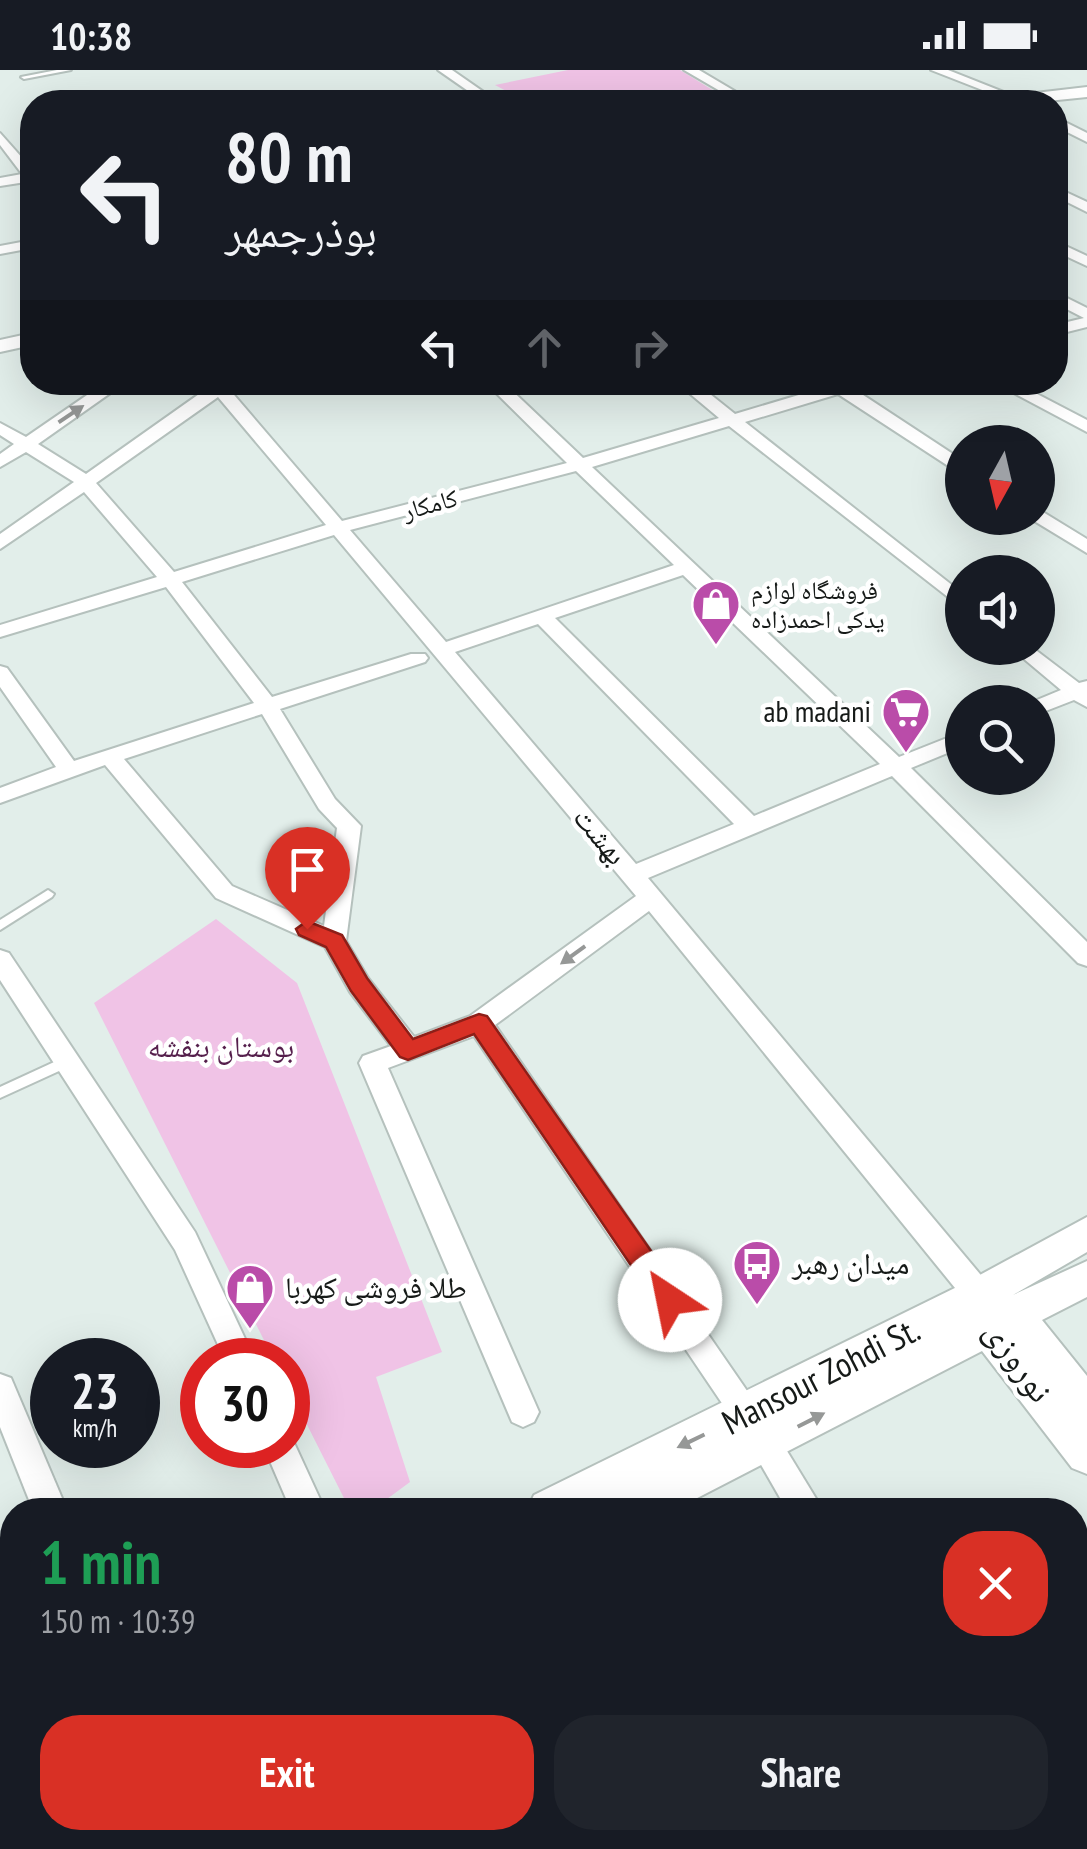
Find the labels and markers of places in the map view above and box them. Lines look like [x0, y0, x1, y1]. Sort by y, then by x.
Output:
place label: فروشگاه لوازم یدکی احمدزاده [751, 574, 884, 635]
shop icon: فروشگاه لوازم یدکی احمدزاده [690, 578, 742, 646]
supermarket icon: ab madani [880, 686, 932, 754]
place label: ab madani [763, 691, 871, 730]
pin [265, 827, 350, 930]
bus stop icon: میدان رهبر [731, 1238, 783, 1306]
place label: میدان رهبر [791, 1243, 909, 1282]
shop icon: طلا فروشی کهربا [224, 1262, 276, 1330]
place label: طلا فروشی کهربا [285, 1267, 467, 1306]

